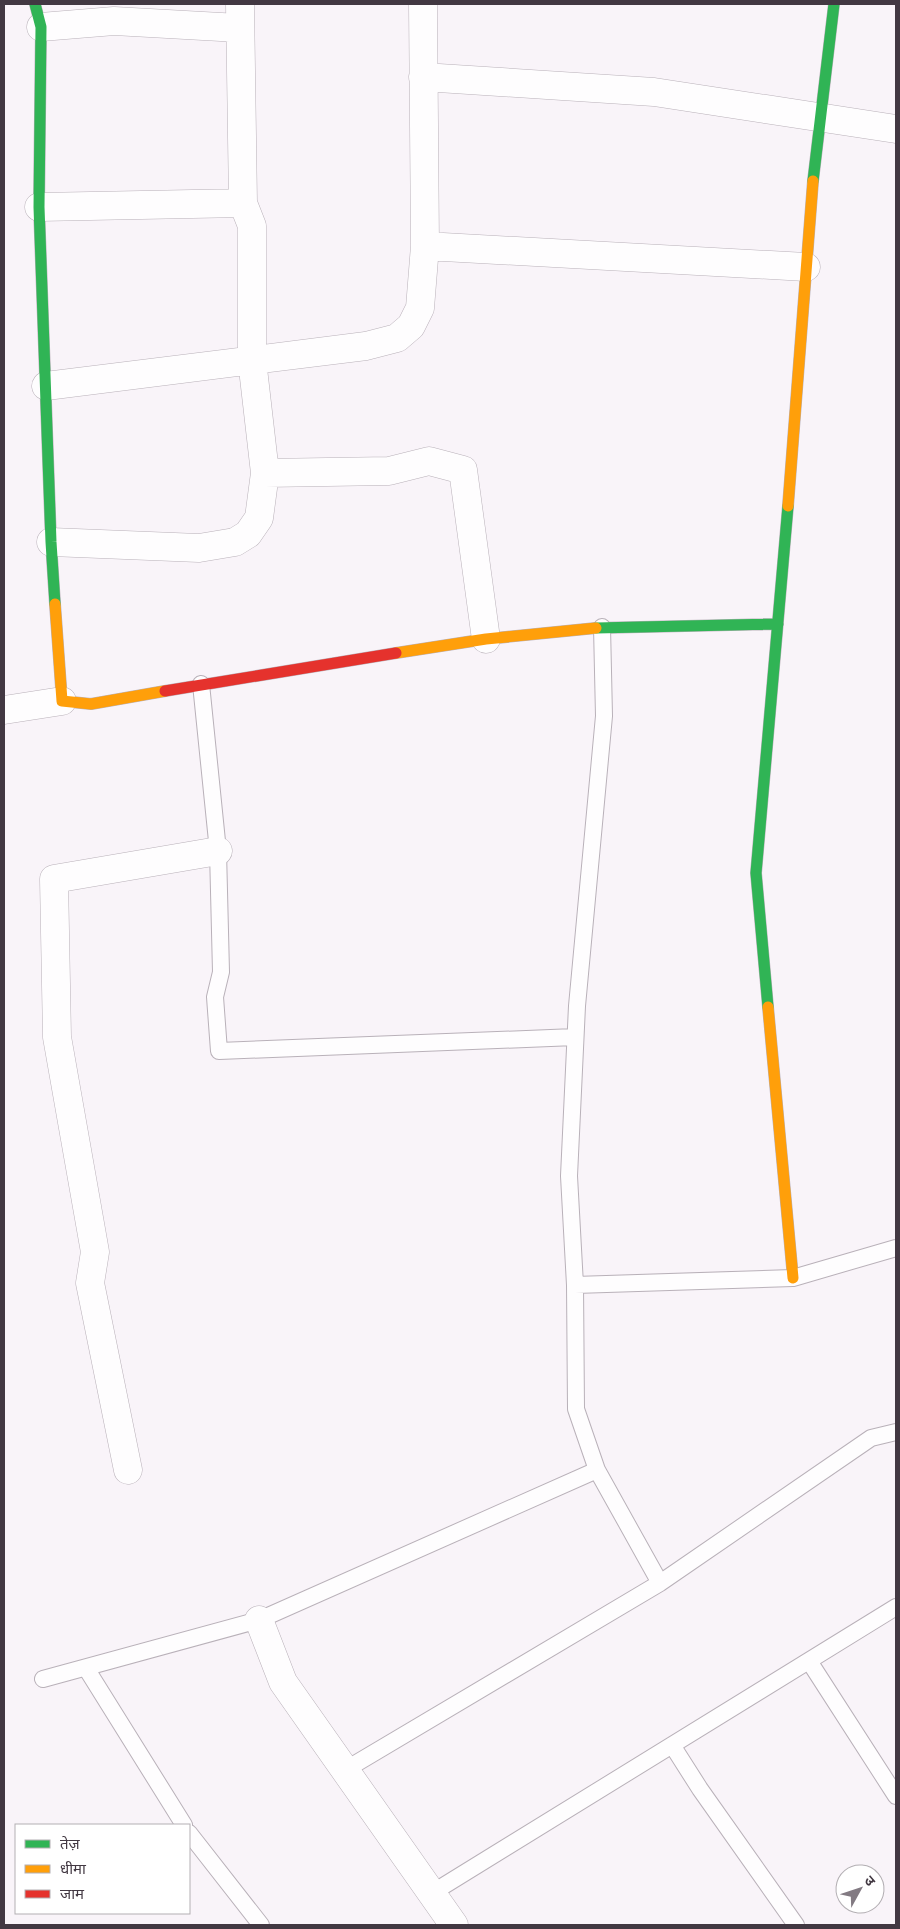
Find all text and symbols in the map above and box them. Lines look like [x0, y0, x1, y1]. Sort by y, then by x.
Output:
legend [15, 1824, 190, 1914]
text: तेज़ [60, 1835, 81, 1853]
text: धीमा [60, 1860, 87, 1878]
north arrow [835, 1864, 885, 1914]
text: उ [860, 1872, 879, 1890]
text: जाम [60, 1885, 85, 1903]

